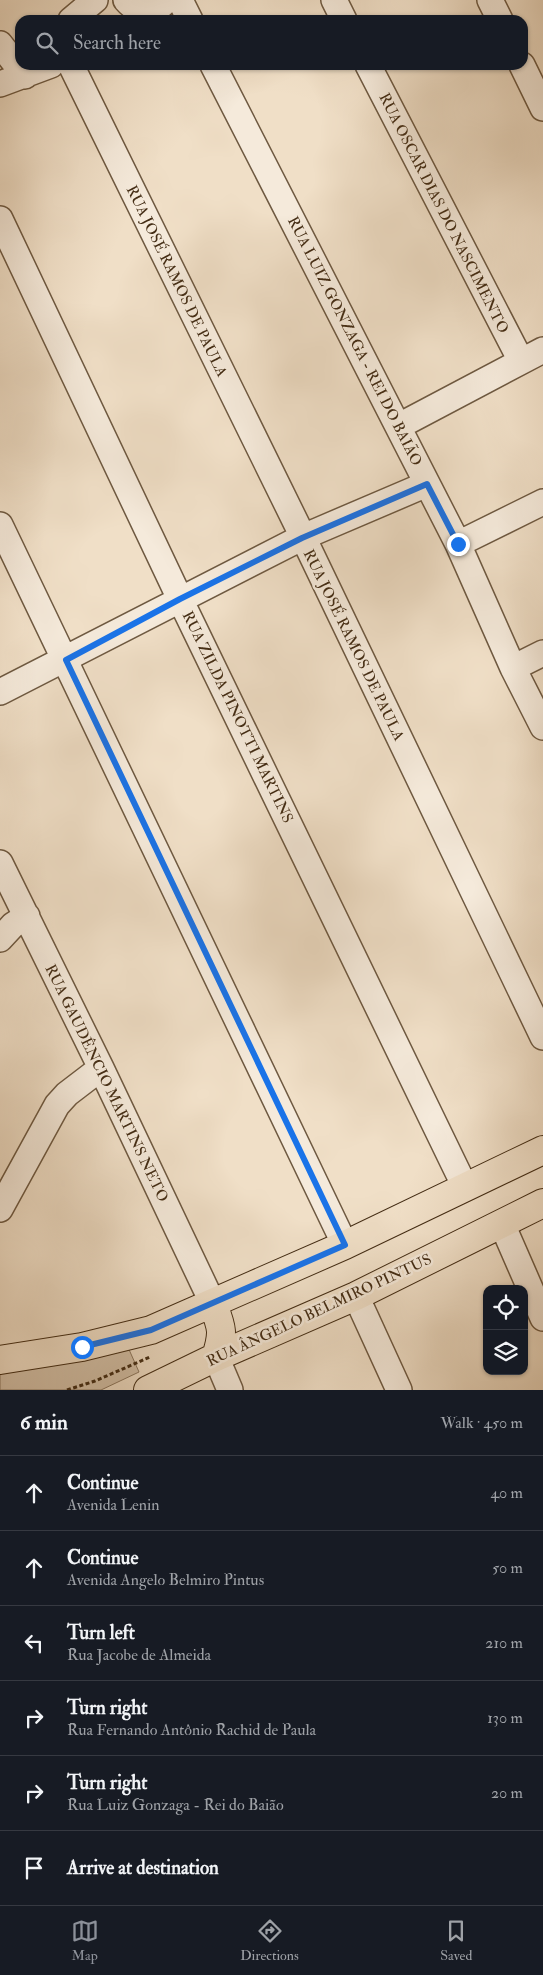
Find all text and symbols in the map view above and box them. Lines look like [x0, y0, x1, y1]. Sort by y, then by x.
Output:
search box [15, 15, 528, 70]
icon: search [33, 29, 61, 57]
text: Search here [73, 31, 161, 55]
street label: RUA OSCAR DIAS DO NASCIMENTO [374, 90, 513, 337]
street label: RUA JOSÉ RAMOS DE PAULA [121, 181, 233, 381]
street label: RUA LUIZ GONZAGA - REI DO BAIÃO [283, 213, 427, 469]
route end [447, 533, 470, 556]
street label: RUA JOSÉ RAMOS DE PAULA [298, 545, 410, 745]
street label: RUA ZILDA PINOTTI MARTINS [178, 608, 297, 826]
street label: RUA GAUDÊNCIO MARTINS NETO [41, 961, 173, 1205]
street label: RUA ÂNGELO BELMIRO PINTUS [203, 1249, 435, 1371]
map controls [483, 1285, 528, 1375]
button: locate [483, 1285, 528, 1330]
button: layers [483, 1330, 528, 1375]
route start [71, 1336, 94, 1359]
text: 6 min [20, 1409, 68, 1436]
text: Walk · 450 m [440, 1413, 523, 1433]
text: Continue [67, 1471, 138, 1495]
icon: ahead [20, 1479, 48, 1507]
text: 40 m [490, 1483, 523, 1503]
text: Avenida Lenin [67, 1495, 160, 1515]
text: Continue [67, 1546, 138, 1570]
icon: ahead [20, 1554, 48, 1582]
text: 50 m [492, 1558, 523, 1578]
text: Avenida Angelo Belmiro Pintus [67, 1570, 264, 1590]
text: Turn left [67, 1621, 135, 1645]
icon: left [20, 1629, 48, 1657]
text: 210 m [485, 1633, 523, 1653]
text: Rua Jacobe de Almeida [67, 1645, 211, 1665]
text: Turn right [67, 1696, 147, 1720]
icon: right [20, 1704, 48, 1732]
text: 130 m [487, 1708, 523, 1728]
text: Rua Fernando Antônio Rachid de Paula [67, 1720, 316, 1740]
text: Turn right [67, 1771, 147, 1795]
icon: right [20, 1779, 48, 1807]
text: 20 m [491, 1783, 523, 1803]
text: Rua Luiz Gonzaga - Rei do Baião [67, 1795, 284, 1815]
icon: arrive [20, 1854, 48, 1882]
text: Arrive at destination [67, 1856, 219, 1880]
tab: Map [71, 1917, 99, 1964]
tab: Directions [240, 1917, 299, 1964]
tab: Saved [440, 1917, 472, 1964]

